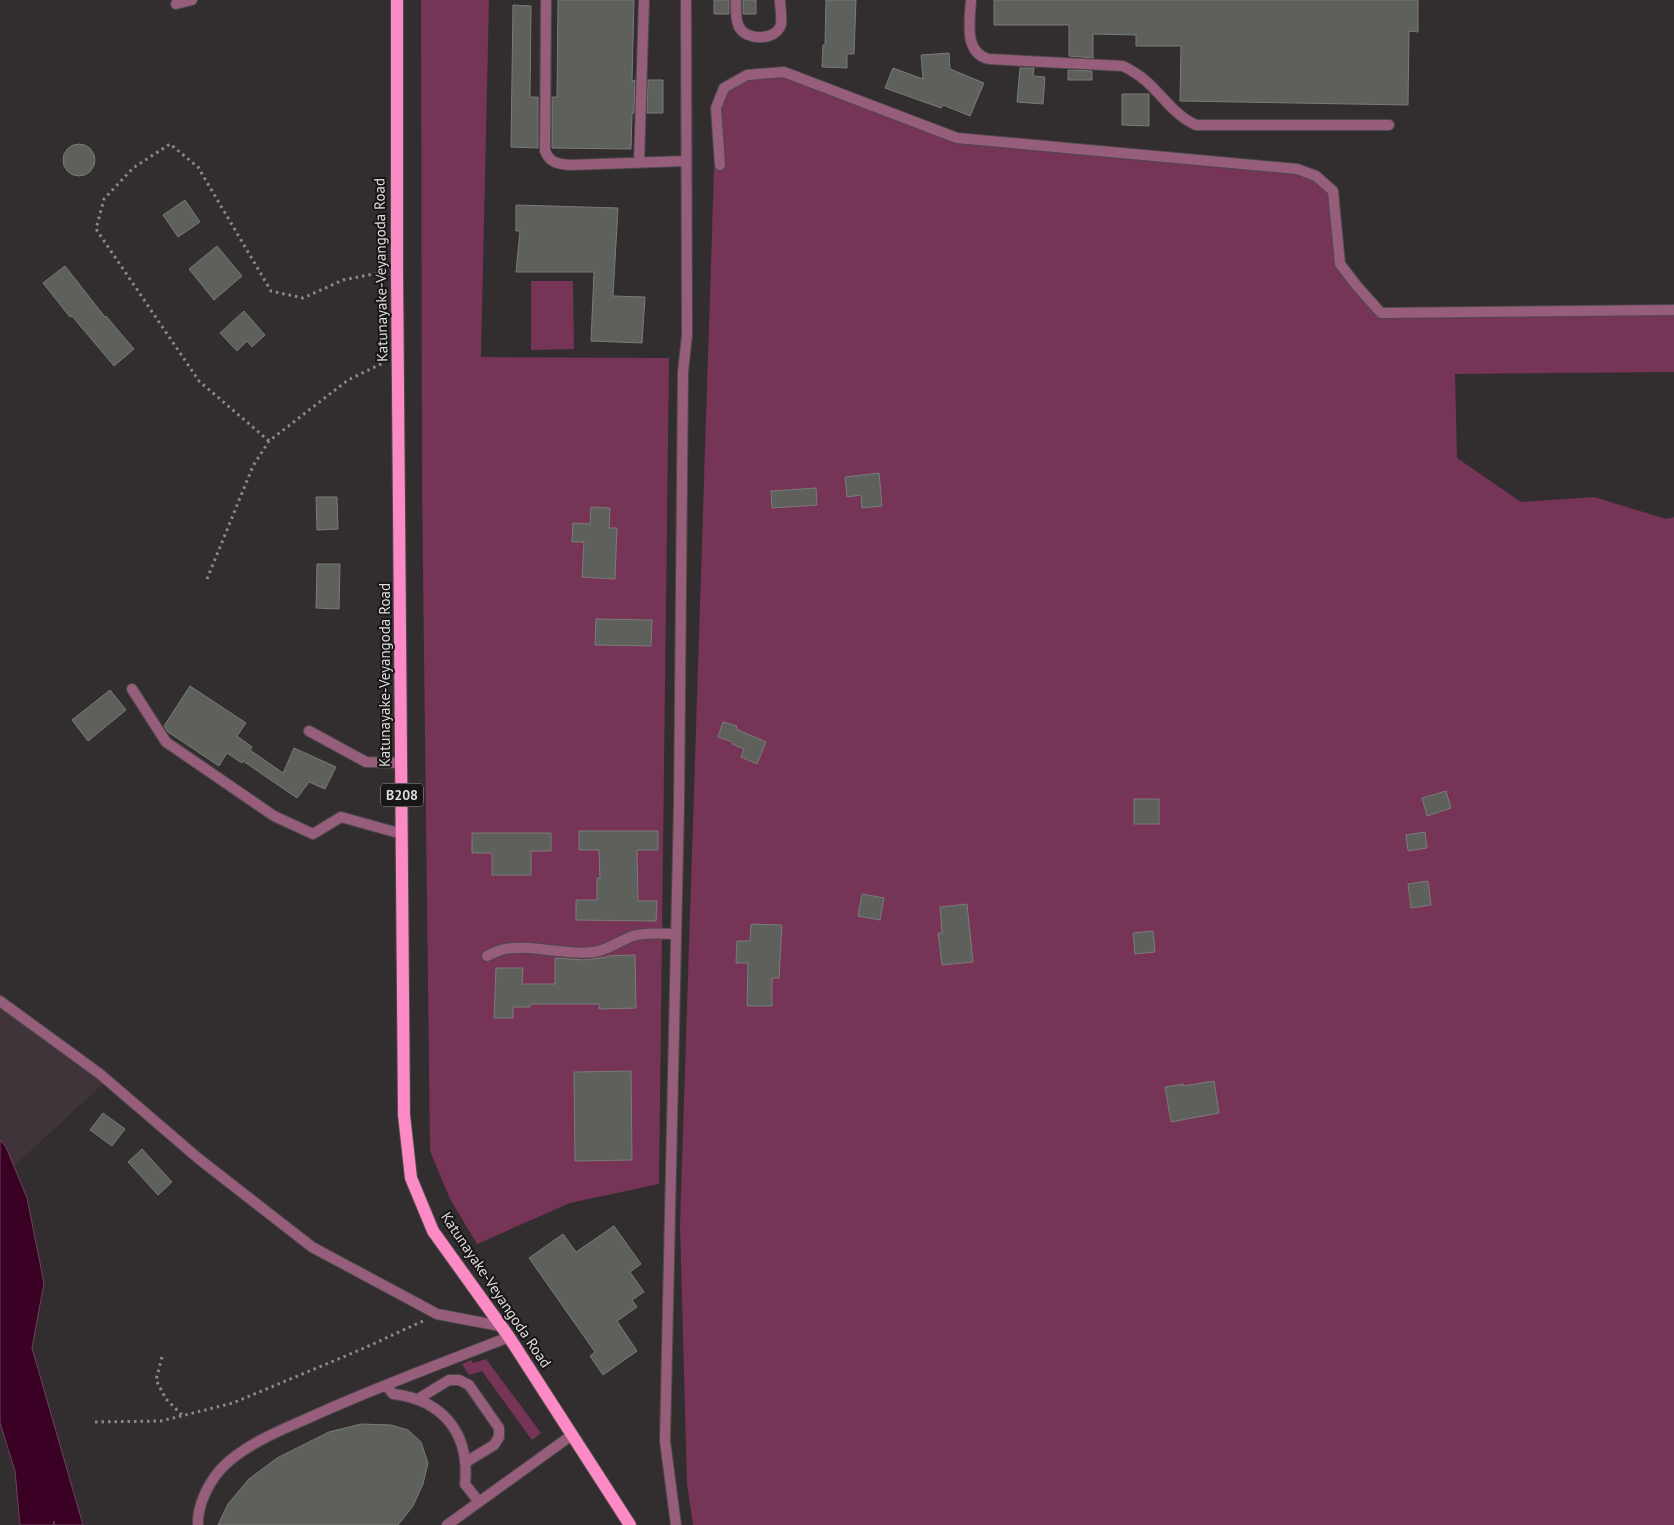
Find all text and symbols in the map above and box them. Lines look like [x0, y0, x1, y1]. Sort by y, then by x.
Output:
street label: Katunayake-Veyangoda Road [369, 178, 392, 362]
street label: Katunayake-Veyangoda Road [375, 583, 394, 767]
road number: B208 [381, 784, 423, 806]
street label: Katunayake-Veyangoda Road [437, 1208, 556, 1371]

